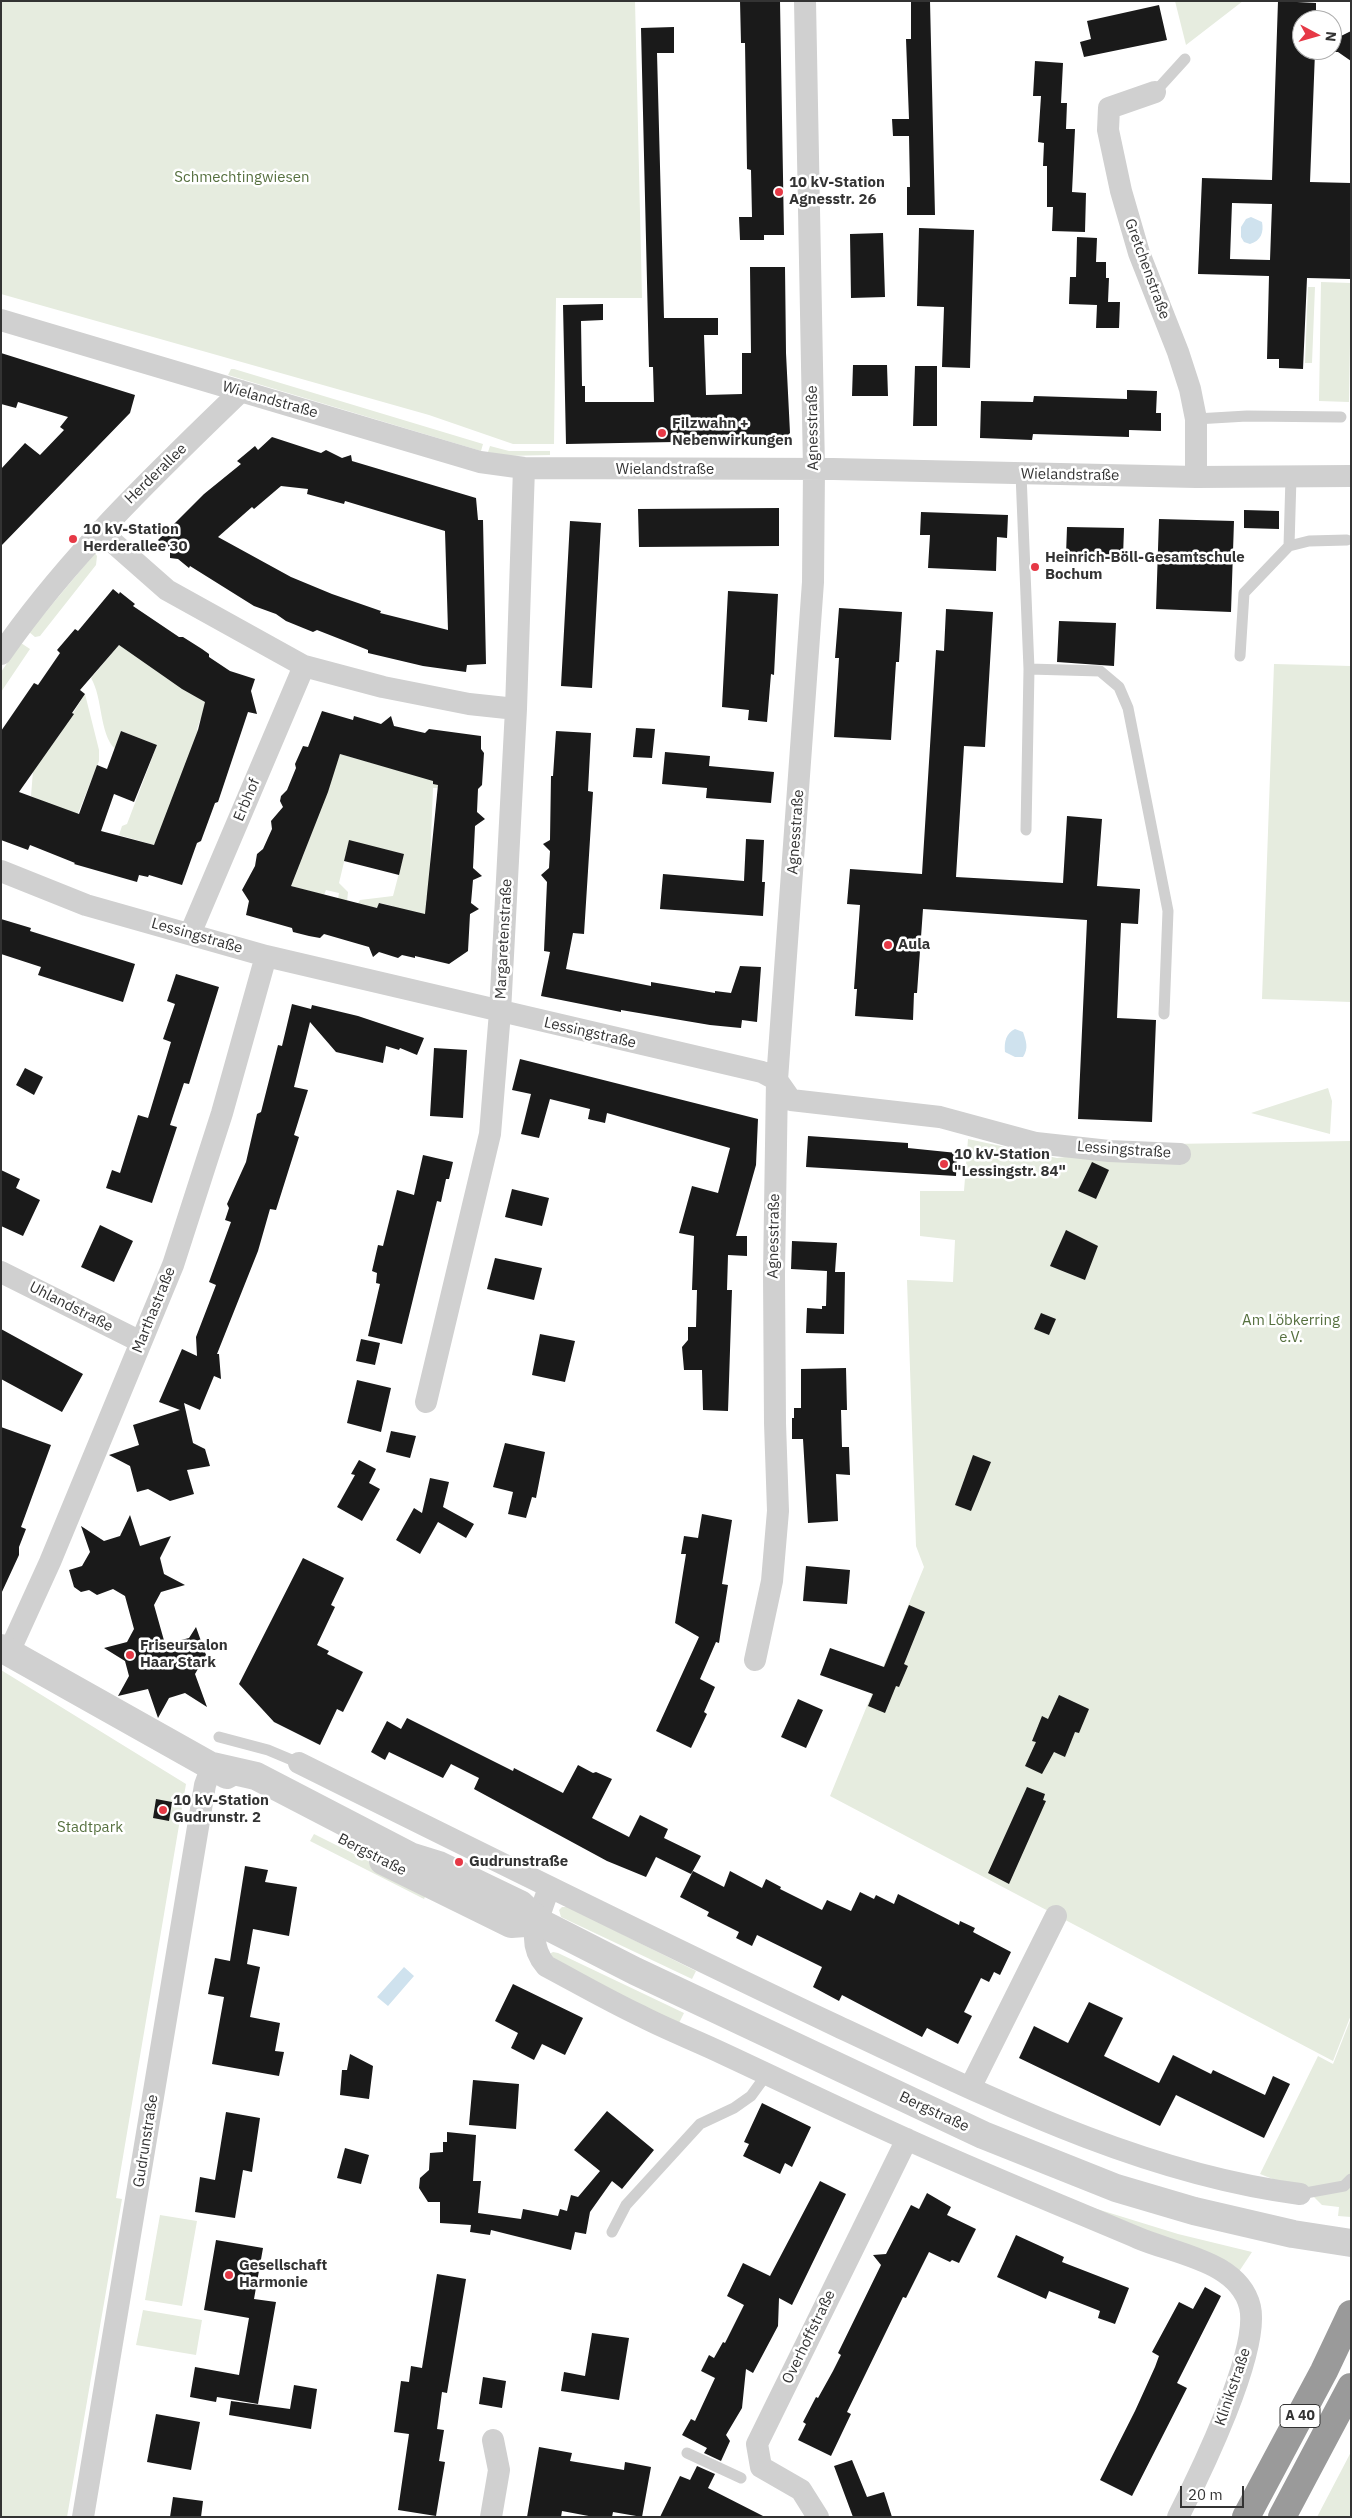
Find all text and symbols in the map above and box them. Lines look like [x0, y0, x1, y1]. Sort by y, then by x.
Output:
north arrow [1292, 10, 1342, 60]
text: N [1321, 30, 1340, 42]
park label: Schmechtingwiesen [174, 169, 310, 187]
place label: 10 kV-Station Agnesstr. 26 [789, 174, 885, 209]
marker: 10 kV-Station Agnesstr. 26 [773, 186, 785, 198]
street label: Gretchenstraße [1120, 216, 1174, 322]
street label: Wielandstraße [220, 378, 320, 422]
street label: Agnesstraße [803, 385, 823, 471]
place label: Filzwahn + Nebenwirkungen [672, 415, 793, 450]
marker: Filzwahn + Nebenwirkungen [656, 427, 668, 439]
street label: Herderallee [121, 440, 191, 508]
street label: Wielandstraße [616, 461, 714, 479]
street label: Wielandstraße [1021, 465, 1119, 485]
place label: 10 kV-Station Herderallee 30 [83, 521, 188, 556]
marker: 10 kV-Station Herderallee 30 [67, 533, 79, 545]
place label: Heinrich-Böll-Gesamtschule Bochum [1045, 549, 1245, 584]
marker: Heinrich-Böll-Gesamtschule Bochum [1029, 561, 1041, 573]
street label: Erbhof [230, 776, 264, 824]
street label: Agnesstraße [784, 789, 808, 875]
street label: Margaretenstraße [492, 878, 516, 1000]
street label: Lessingstraße [149, 914, 245, 958]
place label: Aula [898, 936, 930, 954]
marker: Aula [882, 939, 894, 951]
street label: Lessingstraße [542, 1014, 638, 1052]
street label: Lessingstraße [1076, 1138, 1172, 1162]
place label: 10 kV-Station "Lessingstr. 84" [954, 1146, 1066, 1181]
marker: 10 kV-Station "Lessingstr. 84" [938, 1158, 950, 1170]
street label: Agnesstraße [764, 1193, 784, 1279]
street label: Marthastraße [129, 1264, 179, 1356]
street label: Uhlandstraße [26, 1278, 116, 1336]
park label: Am Löbkerring e.V. [1242, 1312, 1340, 1347]
place label: Friseursalon Haar Stark [140, 1637, 228, 1672]
marker: Friseursalon Haar Stark [124, 1649, 136, 1661]
place label: 10 kV-Station Gudrunstr. 2 [173, 1792, 269, 1827]
marker: 10 kV-Station Gudrunstr. 2 [157, 1804, 169, 1816]
park label: Stadtpark [57, 1819, 123, 1837]
street label: Bergstraße [335, 1830, 409, 1880]
place label: Gudrunstraße [469, 1853, 568, 1871]
marker: Gudrunstraße [453, 1856, 465, 1868]
street label: Bergstraße [896, 2088, 972, 2136]
street label: Gudrunstraße [130, 2093, 162, 2189]
place label: Gesellschaft Harmonie [239, 2257, 327, 2292]
marker: Gesellschaft Harmonie [223, 2269, 235, 2281]
street label: Overhoffstraße [779, 2287, 839, 2387]
street label: Klinikstraße [1211, 2346, 1255, 2428]
road number: A 40 [1280, 2404, 1320, 2428]
scale bar [1182, 2476, 1246, 2508]
text: 20 m [1188, 2485, 1223, 2504]

